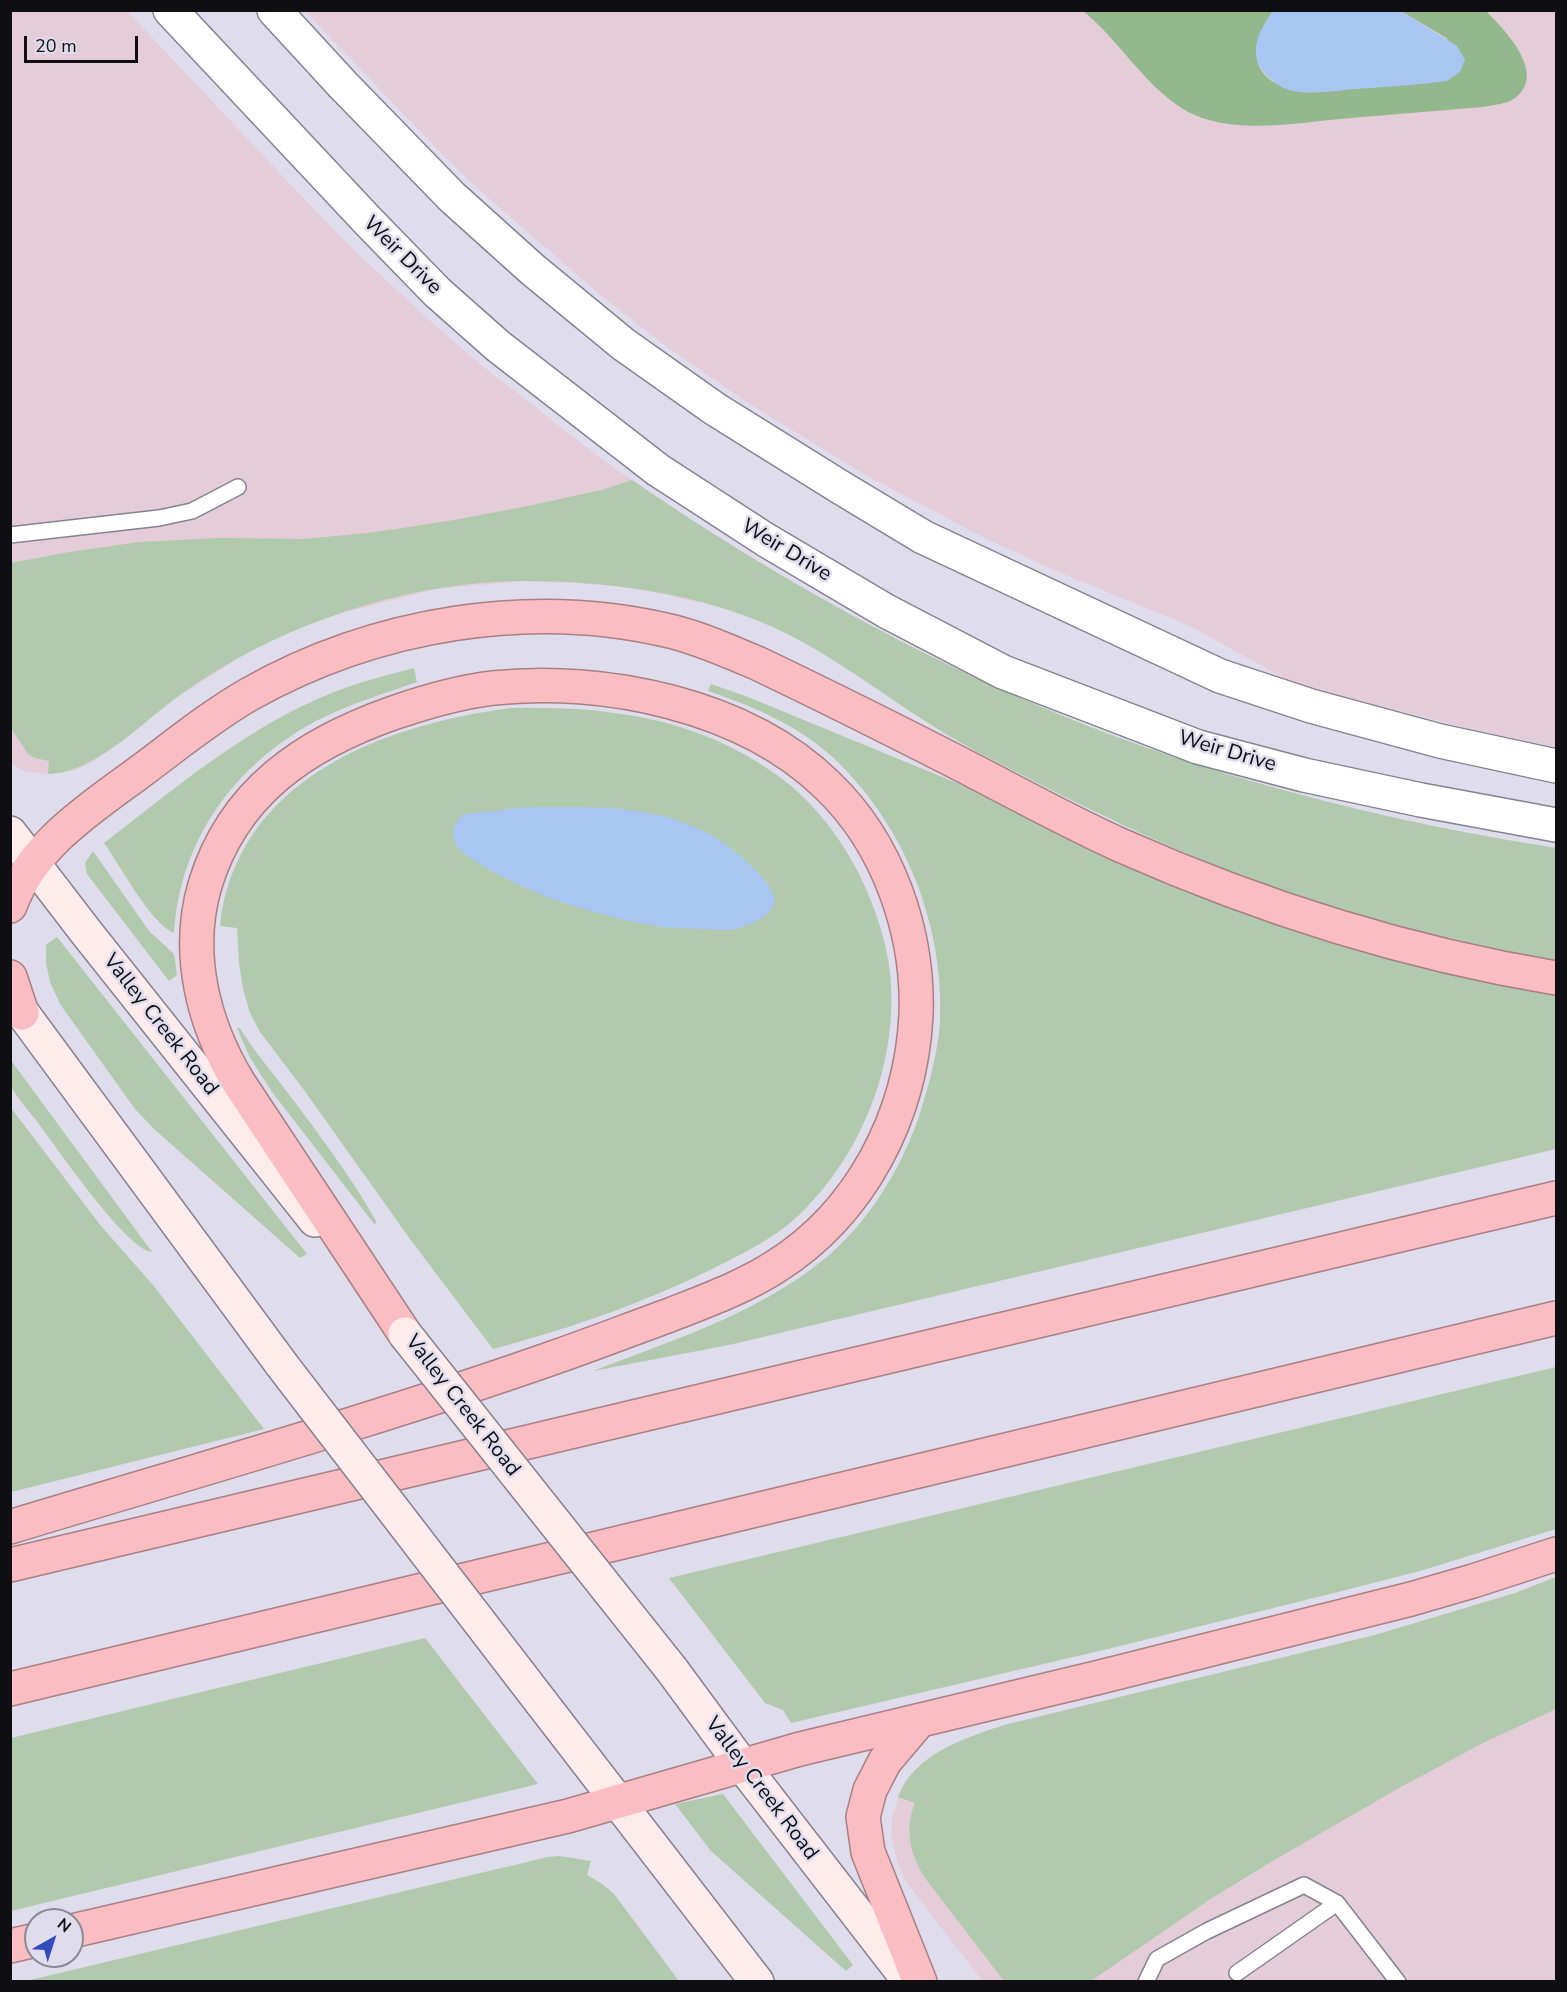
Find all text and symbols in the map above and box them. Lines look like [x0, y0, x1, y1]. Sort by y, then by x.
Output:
scale bar [27, 24, 141, 62]
text: 20 m [35, 34, 77, 58]
street label: Weir Drive [358, 212, 446, 300]
street label: Weir Drive [736, 514, 836, 588]
street label: Weir Drive [1175, 726, 1279, 778]
street label: Valley Creek Road [97, 949, 223, 1101]
street label: Valley Creek Road [399, 1330, 525, 1482]
street label: Valley Creek Road [699, 1713, 823, 1865]
north arrow [24, 1908, 84, 1968]
text: N [52, 1913, 76, 1938]

